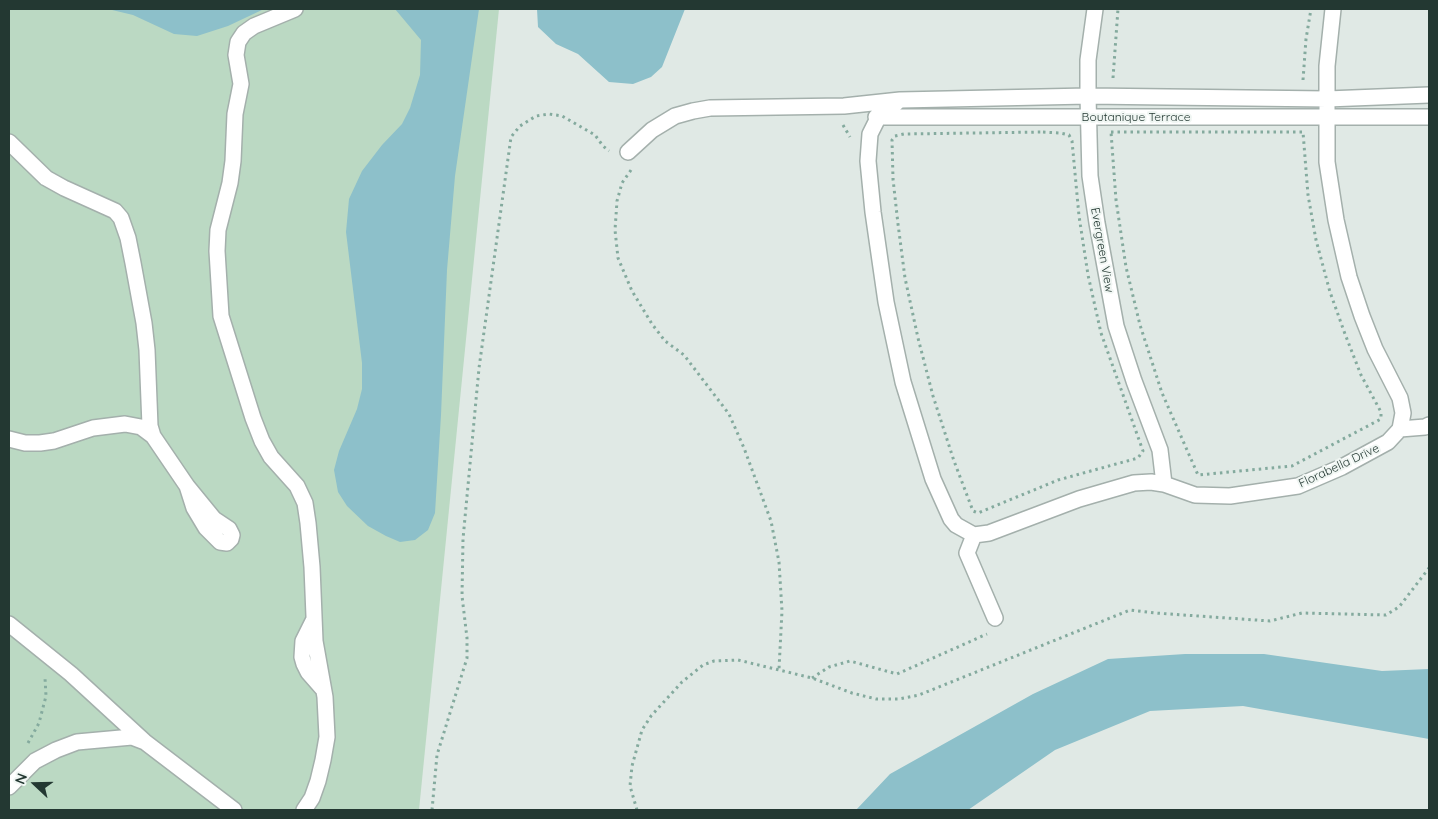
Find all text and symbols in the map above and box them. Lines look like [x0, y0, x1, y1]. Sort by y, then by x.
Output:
street label: Boutanique Terrace [1082, 110, 1190, 124]
street label: Evergreen View [1087, 206, 1117, 294]
street label: Florabella Drive [1296, 441, 1382, 491]
north arrow [10, 759, 60, 809]
text: N [11, 771, 31, 787]

